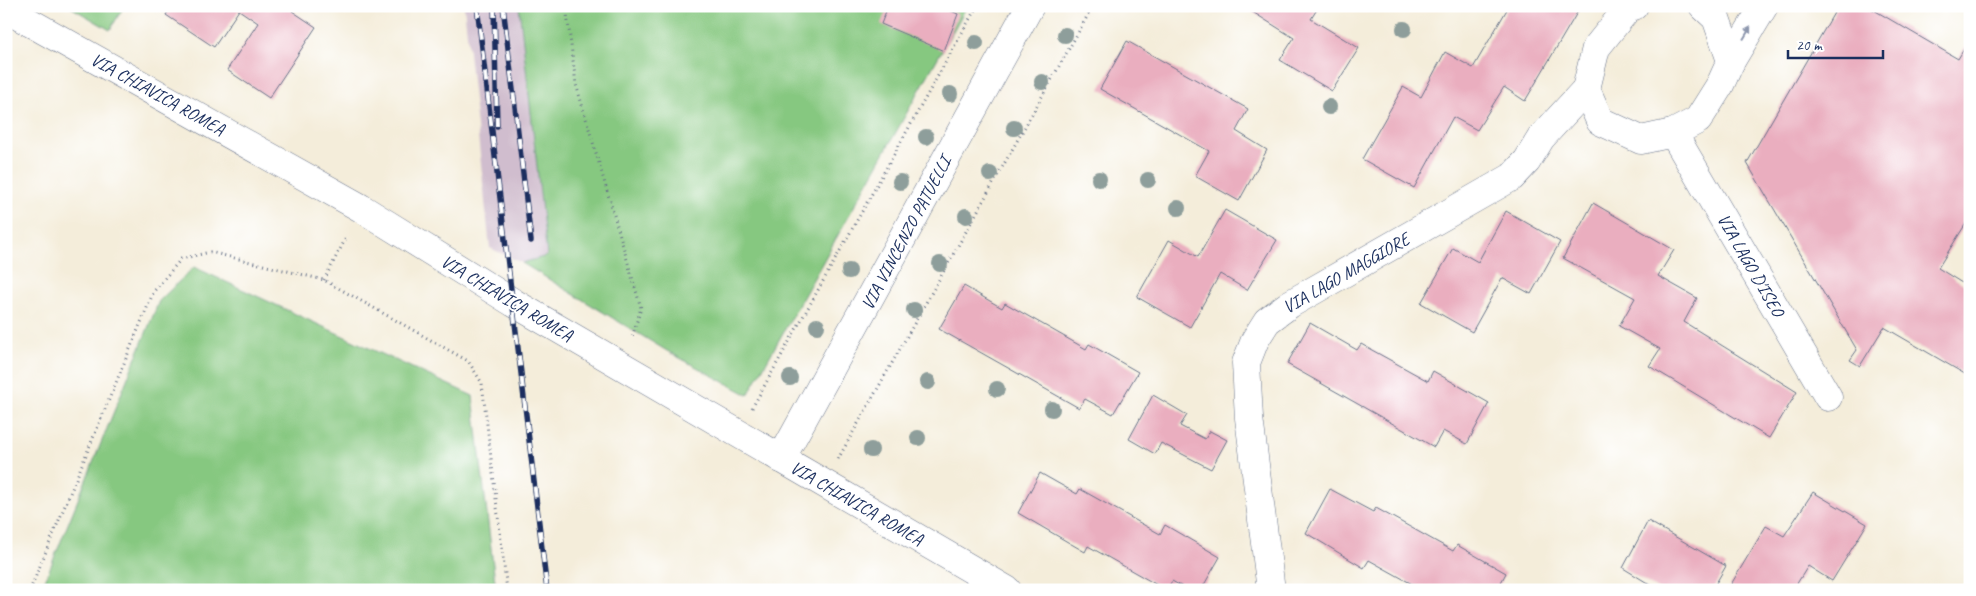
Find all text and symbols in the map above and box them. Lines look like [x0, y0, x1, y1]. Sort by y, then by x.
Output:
one-way arrow [1743, 27, 1752, 40]
scale bar [1788, 28, 1884, 60]
text: 20 m [1796, 36, 1823, 55]
street label: VIA CHIAVICA ROMEA [87, 48, 230, 140]
street label: VIA VINCENZO PATUELLI [856, 149, 957, 313]
street label: VIA LAGO D'ISEO [1713, 210, 1790, 322]
street label: VIA LAGO MAGGIORE [1279, 227, 1415, 318]
street label: VIA CHIAVICA ROMEA [437, 250, 578, 347]
street label: VIA CHIAVICA ROMEA [787, 456, 928, 550]

